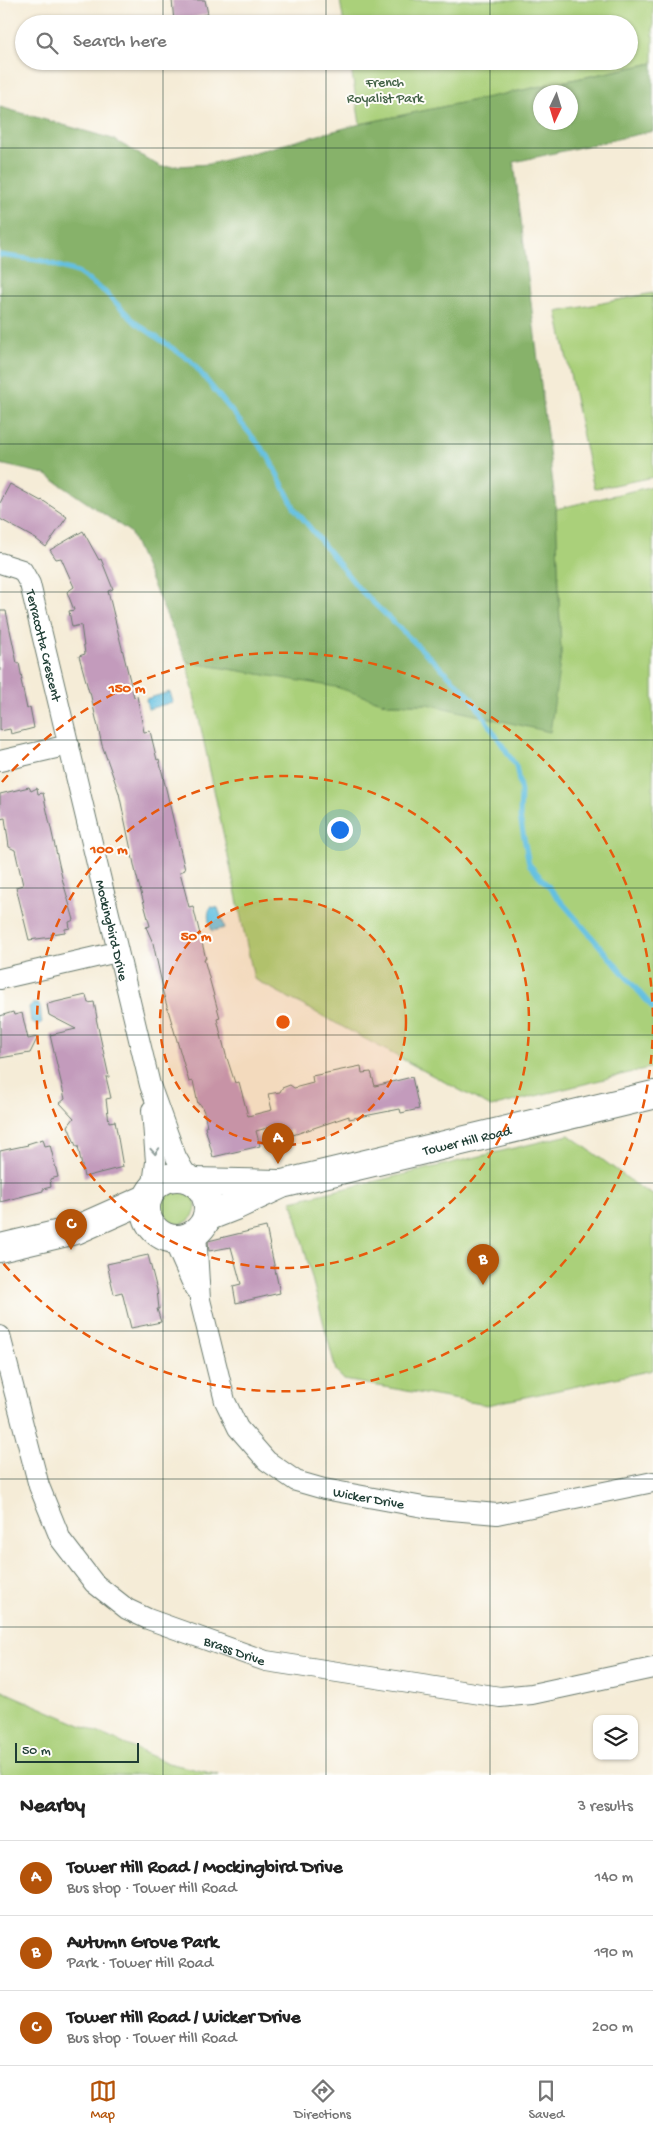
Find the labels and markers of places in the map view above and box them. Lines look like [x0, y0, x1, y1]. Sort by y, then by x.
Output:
centre of rings [274, 1013, 292, 1031]
pin: A [262, 1123, 294, 1164]
pin: C [55, 1209, 87, 1250]
pin: B [467, 1244, 499, 1285]

